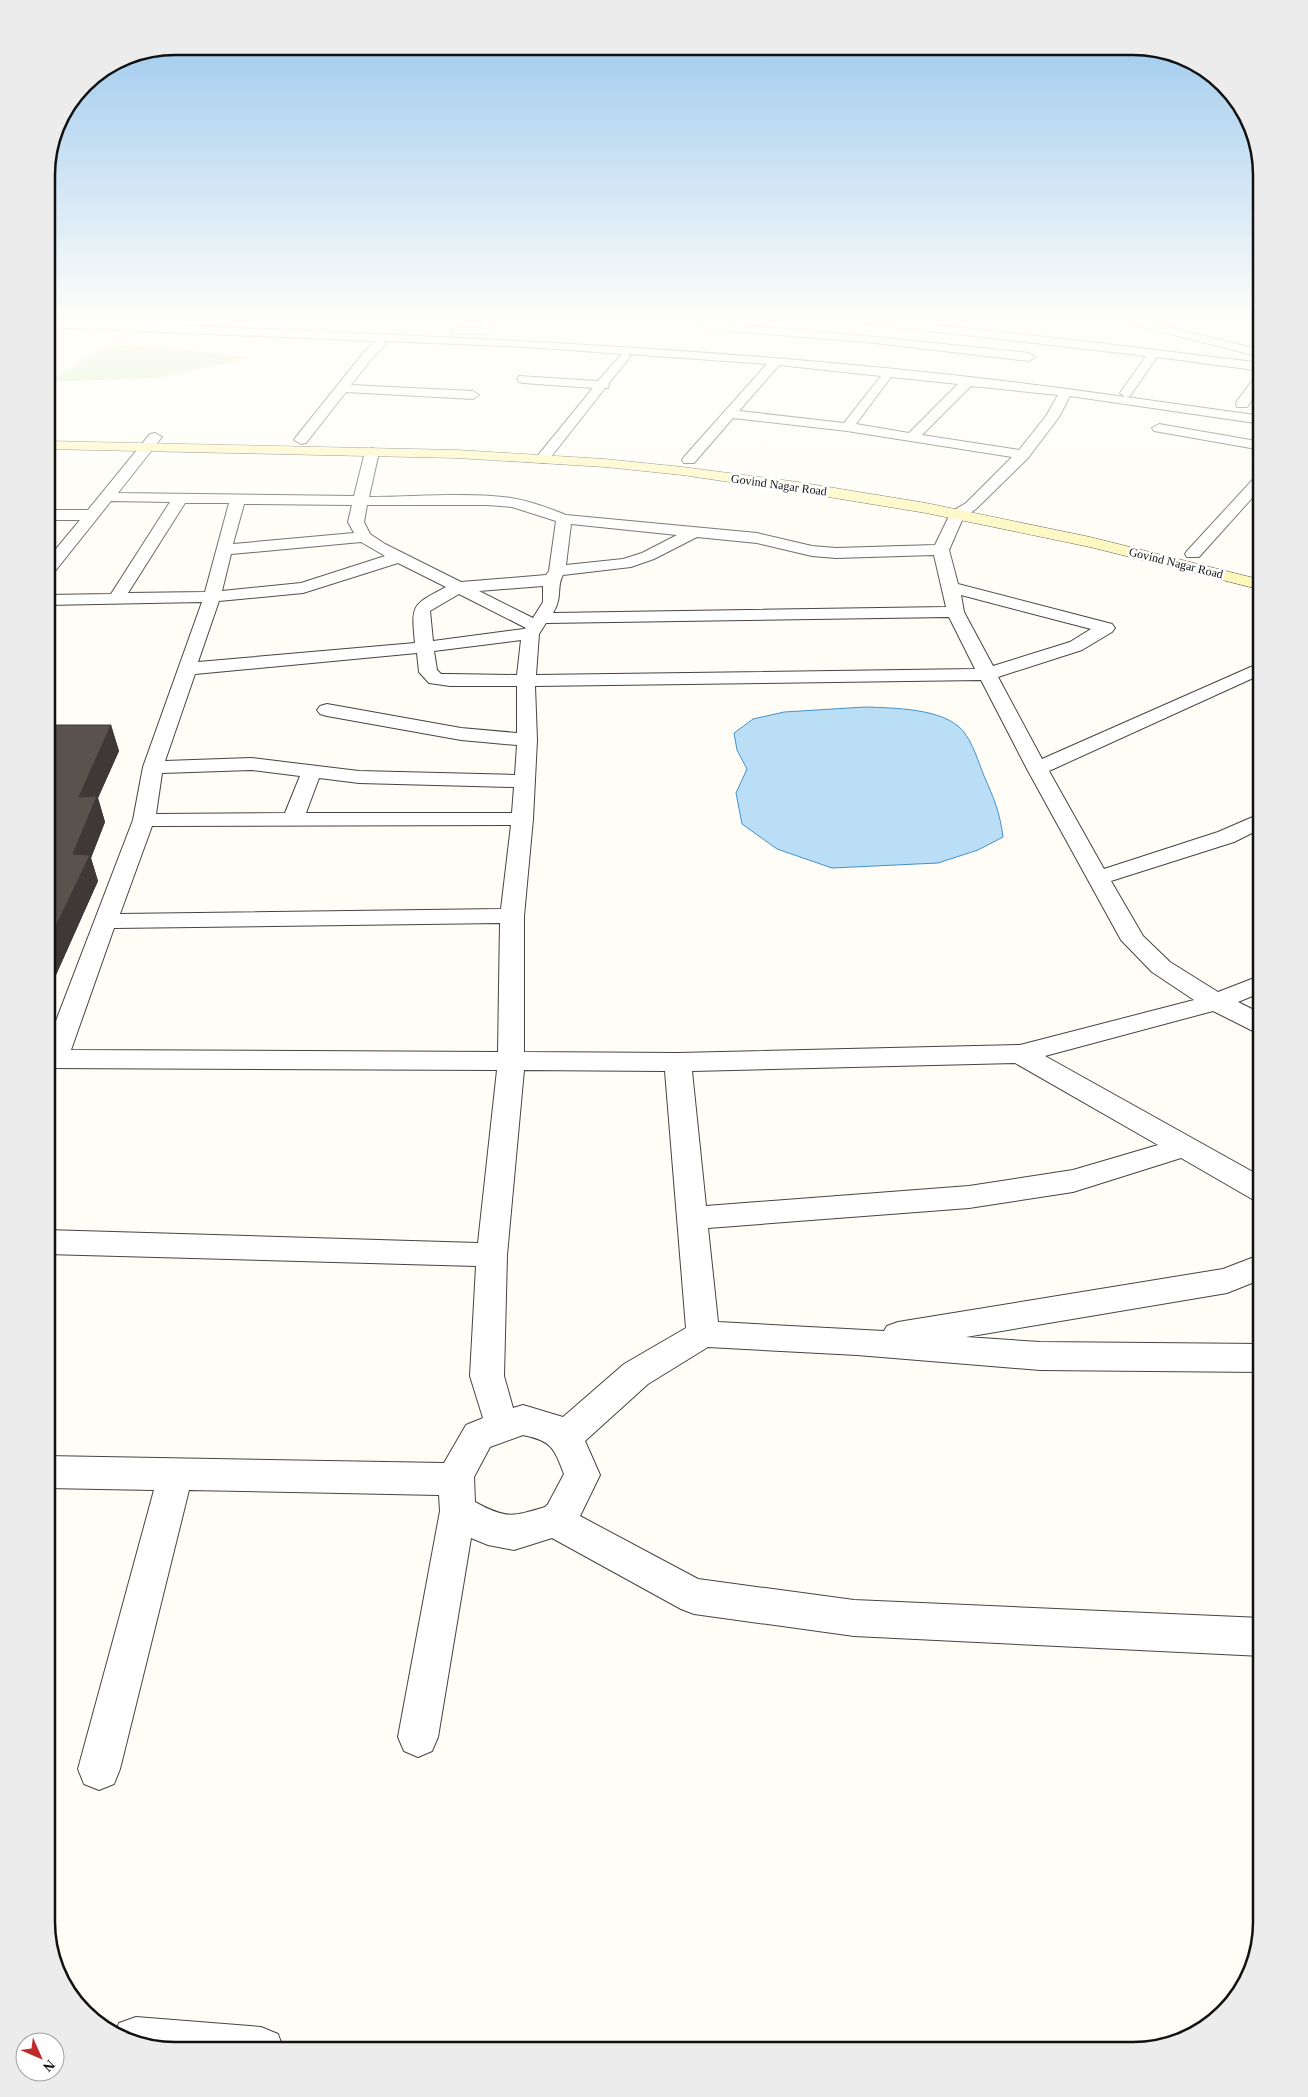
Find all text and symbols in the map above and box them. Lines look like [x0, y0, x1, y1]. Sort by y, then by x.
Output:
street label: Govind Nagar Road [730, 471, 828, 499]
street label: Govind Nagar Road [1127, 545, 1225, 581]
north arrow [15, 2032, 65, 2082]
text: N [40, 2057, 58, 2075]

